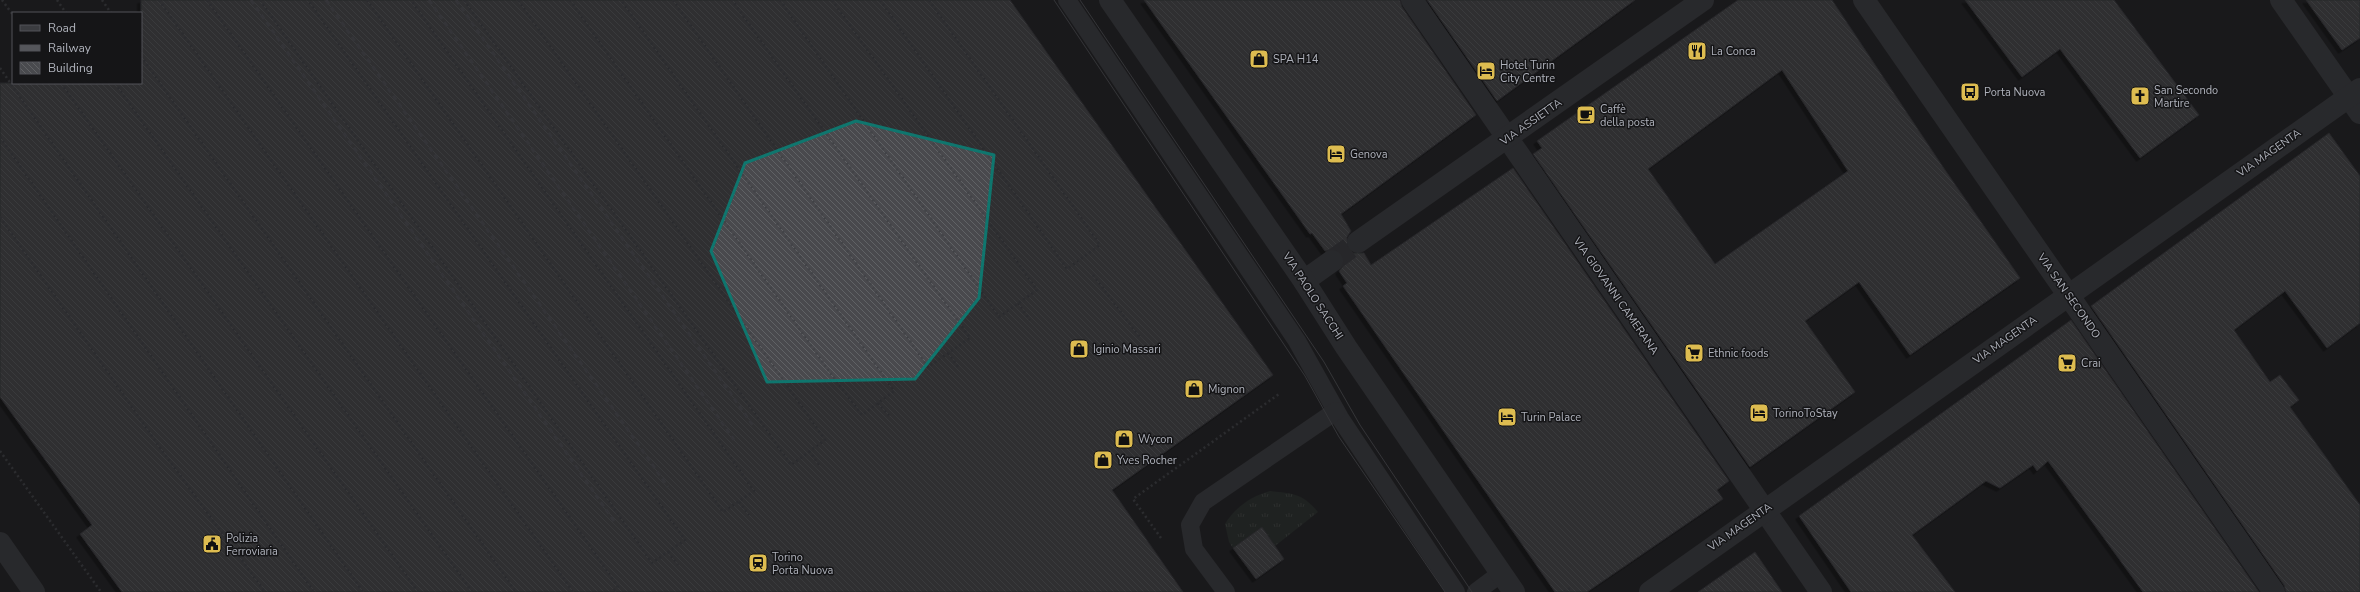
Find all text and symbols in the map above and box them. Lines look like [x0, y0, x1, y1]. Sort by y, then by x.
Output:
legend [12, 12, 142, 84]
text: Road [48, 20, 76, 36]
text: Railway [48, 40, 92, 56]
restaurant icon: La Conca [1686, 40, 1708, 62]
place label: La Conca [1711, 44, 1756, 59]
shop icon: SPA H14 [1248, 48, 1270, 70]
place label: SPA H14 [1273, 52, 1319, 67]
place label: Hotel Turin City Centre [1500, 58, 1555, 86]
text: Building [48, 60, 93, 76]
hotel icon: Hotel Turin City Centre [1475, 60, 1497, 82]
bus stop icon: Porta Nuova [1959, 81, 1981, 103]
place label: San Secondo Martire [2154, 83, 2218, 111]
place label: Porta Nuova [1984, 85, 2045, 100]
church icon: San Secondo Martire [2129, 85, 2151, 107]
street label: VIA ASSIETTA [1496, 95, 1565, 149]
place label: Caffè della posta [1600, 102, 1655, 130]
cafe icon: Caffè della posta [1575, 104, 1597, 126]
street label: VIA MAGENTA [2233, 125, 2304, 181]
hotel icon: Genova [1325, 143, 1347, 165]
place label: Genova [1350, 147, 1388, 162]
street label: VIA GIOVANNI CAMERANA [1569, 234, 1662, 358]
street label: VIA PAOLO SACCHI [1279, 249, 1347, 342]
street label: VIA SAN SECONDO [2033, 250, 2104, 341]
street label: VIA MAGENTA [1969, 312, 2040, 368]
shop icon: Iginio Massari [1068, 338, 1090, 360]
place label: Iginio Massari [1093, 342, 1161, 357]
supermarket icon: Ethnic foods [1683, 342, 1705, 364]
place label: Ethnic foods [1708, 346, 1769, 361]
supermarket icon: Crai [2056, 352, 2078, 374]
place label: Crai [2081, 356, 2101, 371]
shop icon: Mignon [1183, 378, 1205, 400]
place label: Mignon [1208, 382, 1245, 397]
hotel icon: TorinoToStay [1748, 402, 1770, 424]
hotel icon: Turin Palace [1496, 406, 1518, 428]
place label: TorinoToStay [1773, 406, 1838, 421]
place label: Turin Palace [1521, 410, 1581, 425]
shop icon: Wycon [1113, 428, 1135, 450]
place label: Wycon [1138, 432, 1173, 447]
shop icon: Yves Rocher [1092, 449, 1114, 471]
place label: Yves Rocher [1116, 453, 1177, 468]
street label: VIA MAGENTA [1704, 499, 1775, 555]
place label: Polizia Ferroviaria [226, 531, 278, 559]
public building icon: Polizia Ferroviaria [201, 533, 223, 555]
place label: Torino Porta Nuova [772, 550, 833, 578]
station icon: Torino Porta Nuova [747, 552, 769, 574]

